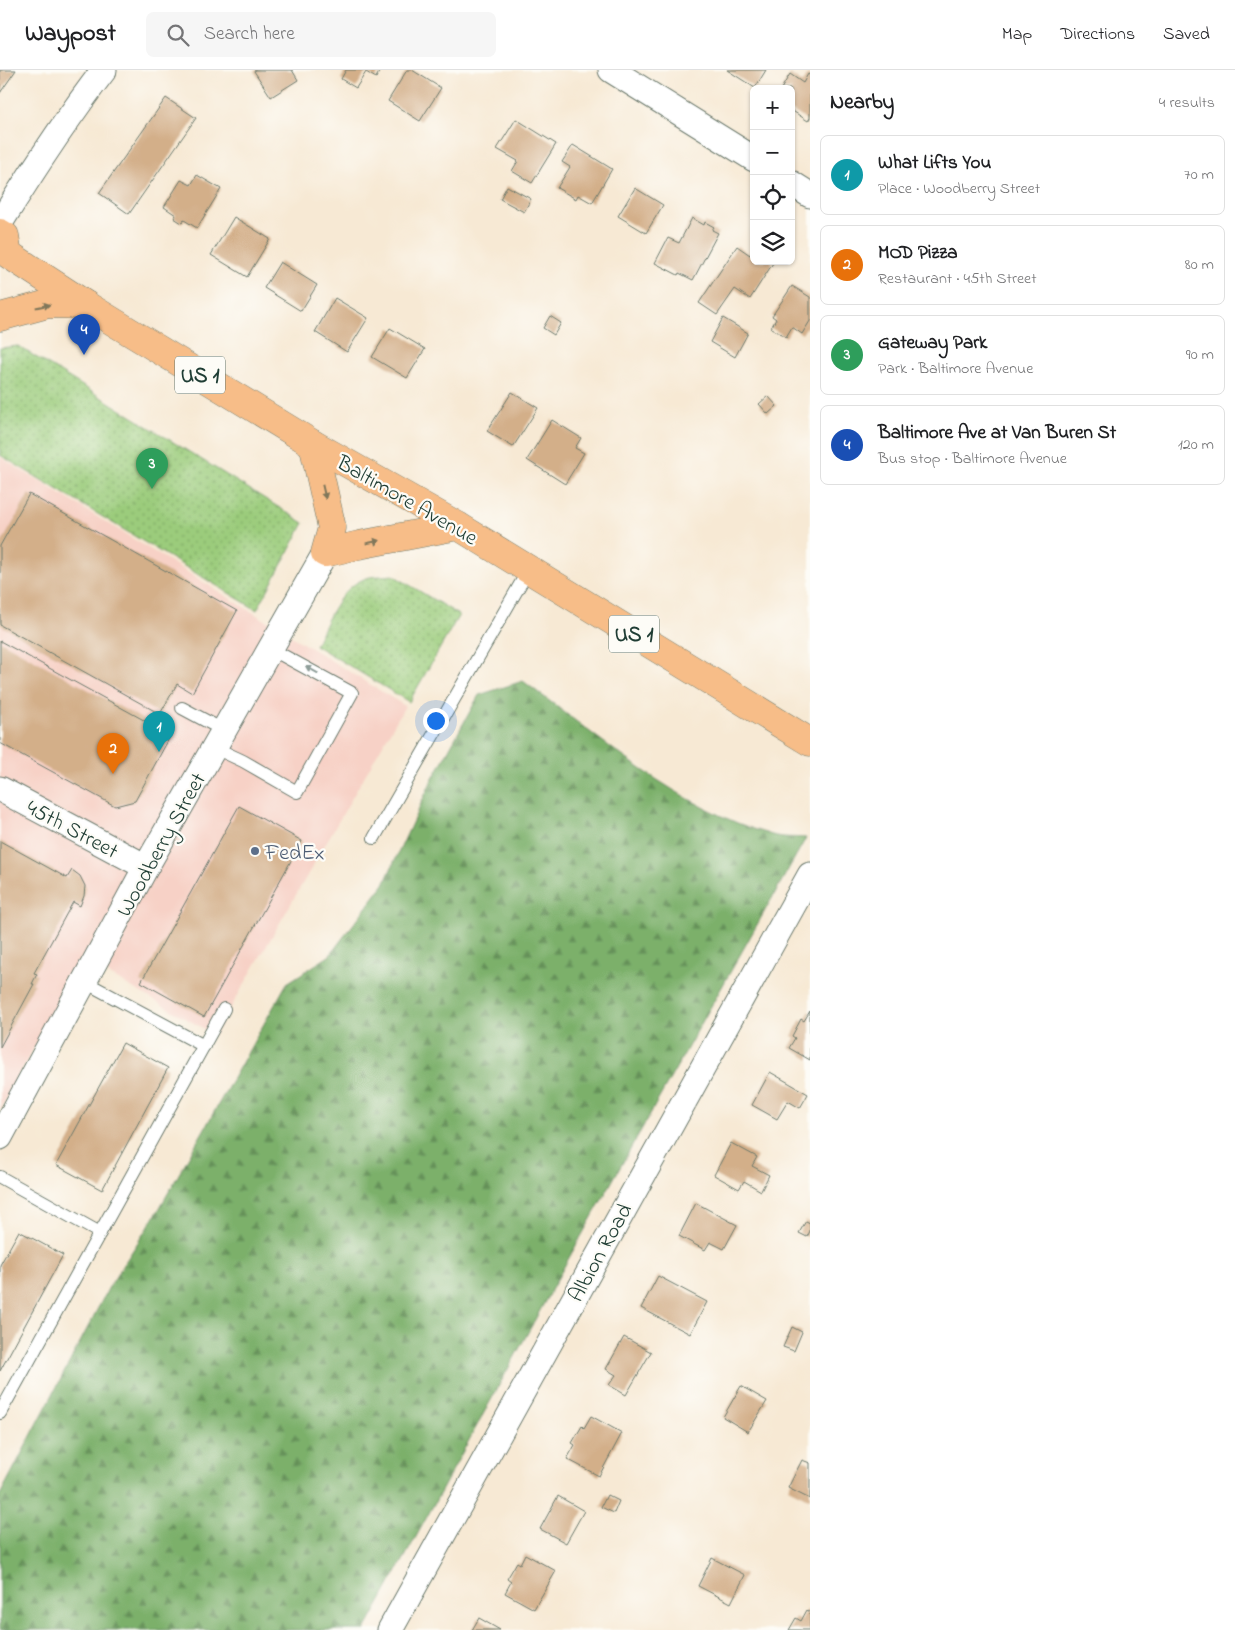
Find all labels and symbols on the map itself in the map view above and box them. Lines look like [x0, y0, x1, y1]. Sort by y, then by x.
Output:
one-way arrow [35, 302, 50, 310]
pin: 4 [68, 314, 100, 355]
road number: US 1 [175, 356, 225, 394]
pin: 3 [136, 448, 168, 489]
street label: Baltimore Avenue [329, 448, 483, 555]
one-way arrow [320, 484, 328, 499]
one-way arrow [365, 538, 381, 546]
road number: US 1 [609, 616, 659, 652]
one-way arrow [305, 666, 318, 675]
your location [423, 708, 449, 734]
pin: 1 [143, 711, 175, 752]
pin: 2 [97, 733, 129, 774]
street label: Woodberry Street [110, 767, 217, 924]
street label: 45th Street [20, 793, 124, 869]
place label: FedEx [264, 838, 325, 870]
marker: FedEx [249, 845, 261, 857]
street label: Albion Road [561, 1198, 642, 1309]

